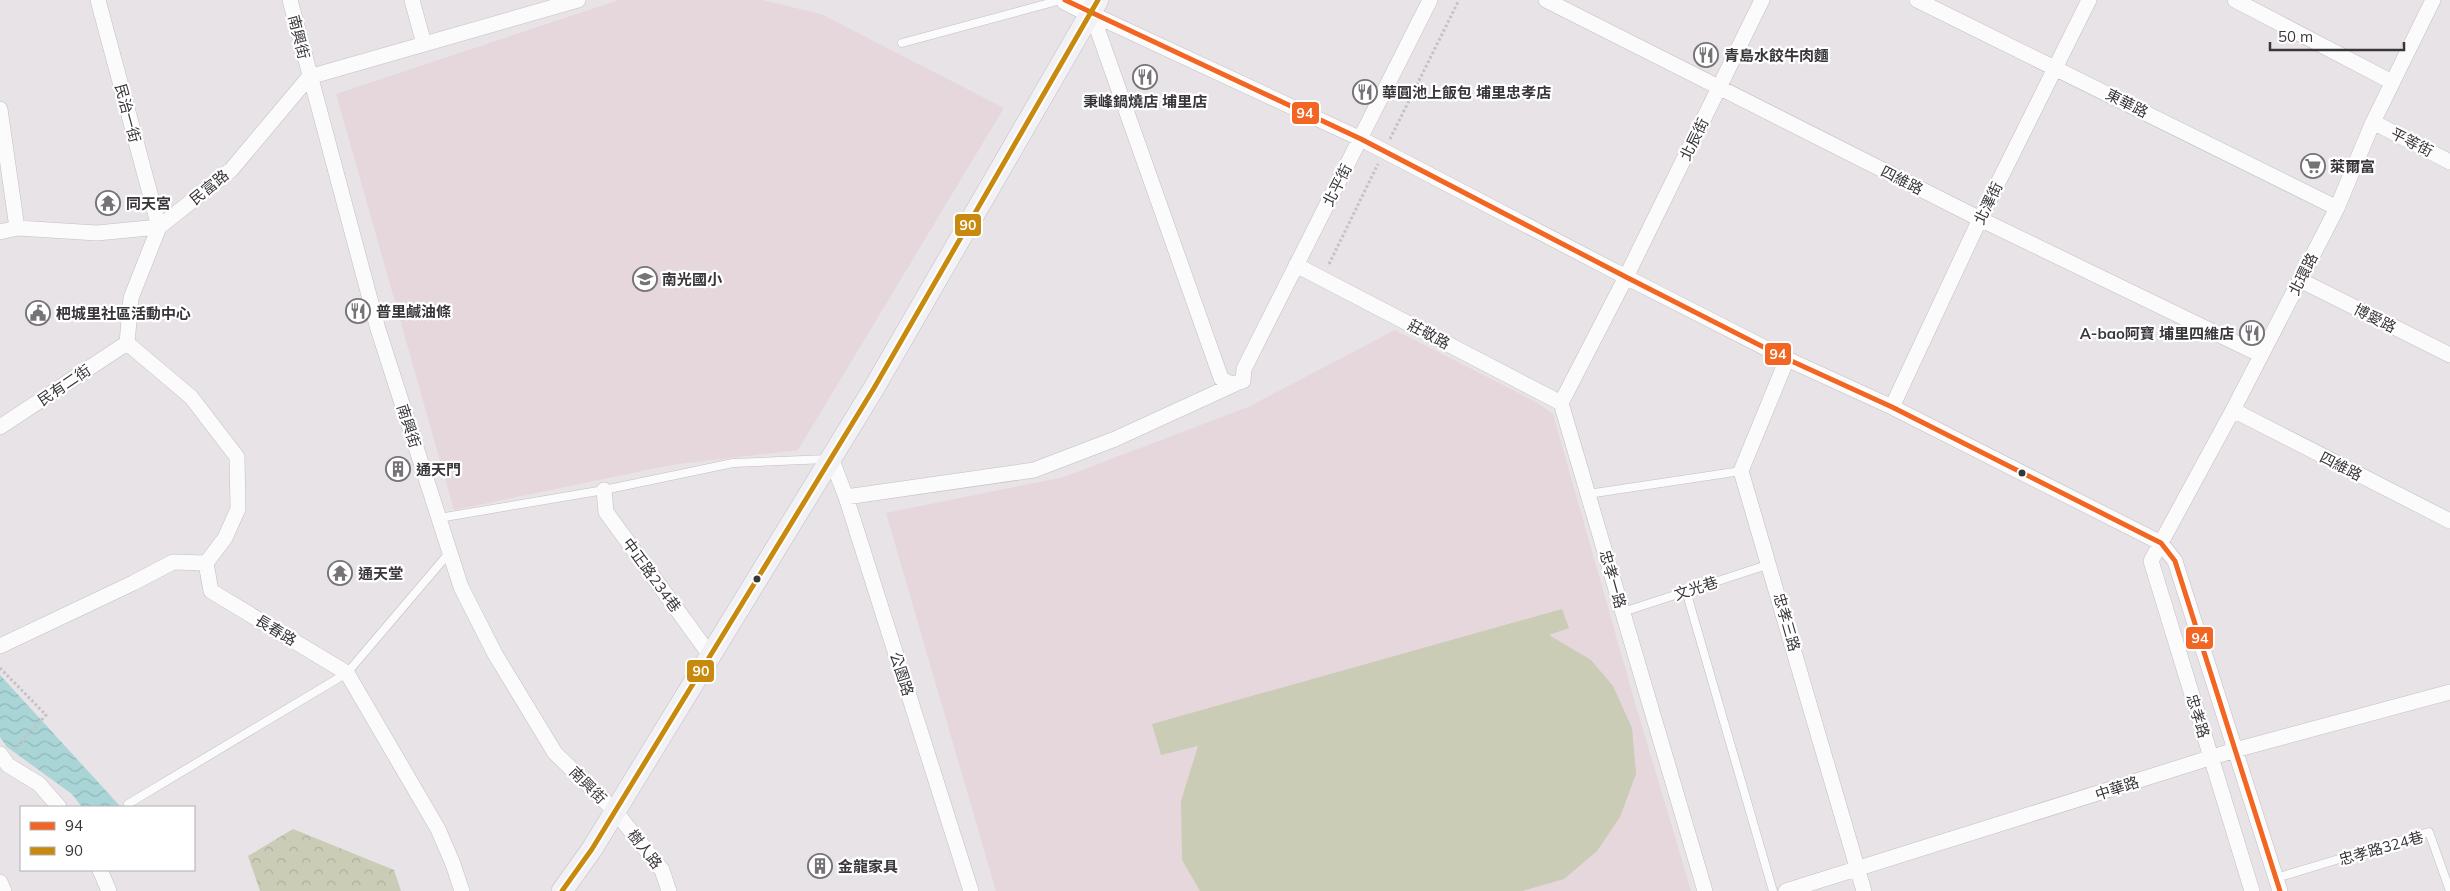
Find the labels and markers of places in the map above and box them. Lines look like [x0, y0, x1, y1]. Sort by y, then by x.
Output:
restaurant icon: 青島水餃牛肉麵 [1693, 42, 1719, 68]
place label: 青島水餃牛肉麵 [1724, 46, 1829, 65]
restaurant icon: 秉峰鍋燒店 埔里店 [1132, 64, 1158, 90]
restaurant icon: 華圓池上飯包 埔里忠孝店 [1352, 79, 1378, 105]
place label: 華圓池上飯包 埔里忠孝店 [1382, 83, 1551, 102]
place label: 秉峰鍋燒店 埔里店 [1083, 92, 1207, 111]
supermarket icon: 萊爾富 [2300, 153, 2326, 179]
place label: 萊爾富 [2330, 157, 2375, 176]
temple icon: 同天宮 [95, 190, 121, 216]
place label: 同天宮 [126, 194, 171, 213]
school or university icon: 南光國小 [632, 266, 658, 292]
place label: 南光國小 [662, 270, 723, 289]
restaurant icon: 普里鹹油條 [345, 298, 371, 324]
public building icon: 杷城里社區活動中心 [25, 300, 51, 326]
place label: 普里鹹油條 [376, 302, 451, 321]
place label: 杷城里社區活動中心 [56, 304, 191, 323]
restaurant icon: A-bao阿寶 埔里四維店 [2239, 320, 2265, 346]
place label: A-bao阿寶 埔里四維店 [2080, 324, 2234, 343]
building icon: 通天門 [385, 456, 411, 482]
place label: 通天門 [416, 460, 461, 479]
unlabelled marker [2017, 468, 2027, 478]
temple icon: 通天堂 [327, 560, 353, 586]
place label: 通天堂 [358, 564, 403, 583]
unlabelled marker [752, 574, 762, 584]
building icon: 金龍家具 [807, 853, 833, 879]
place label: 金龍家具 [838, 857, 898, 876]

